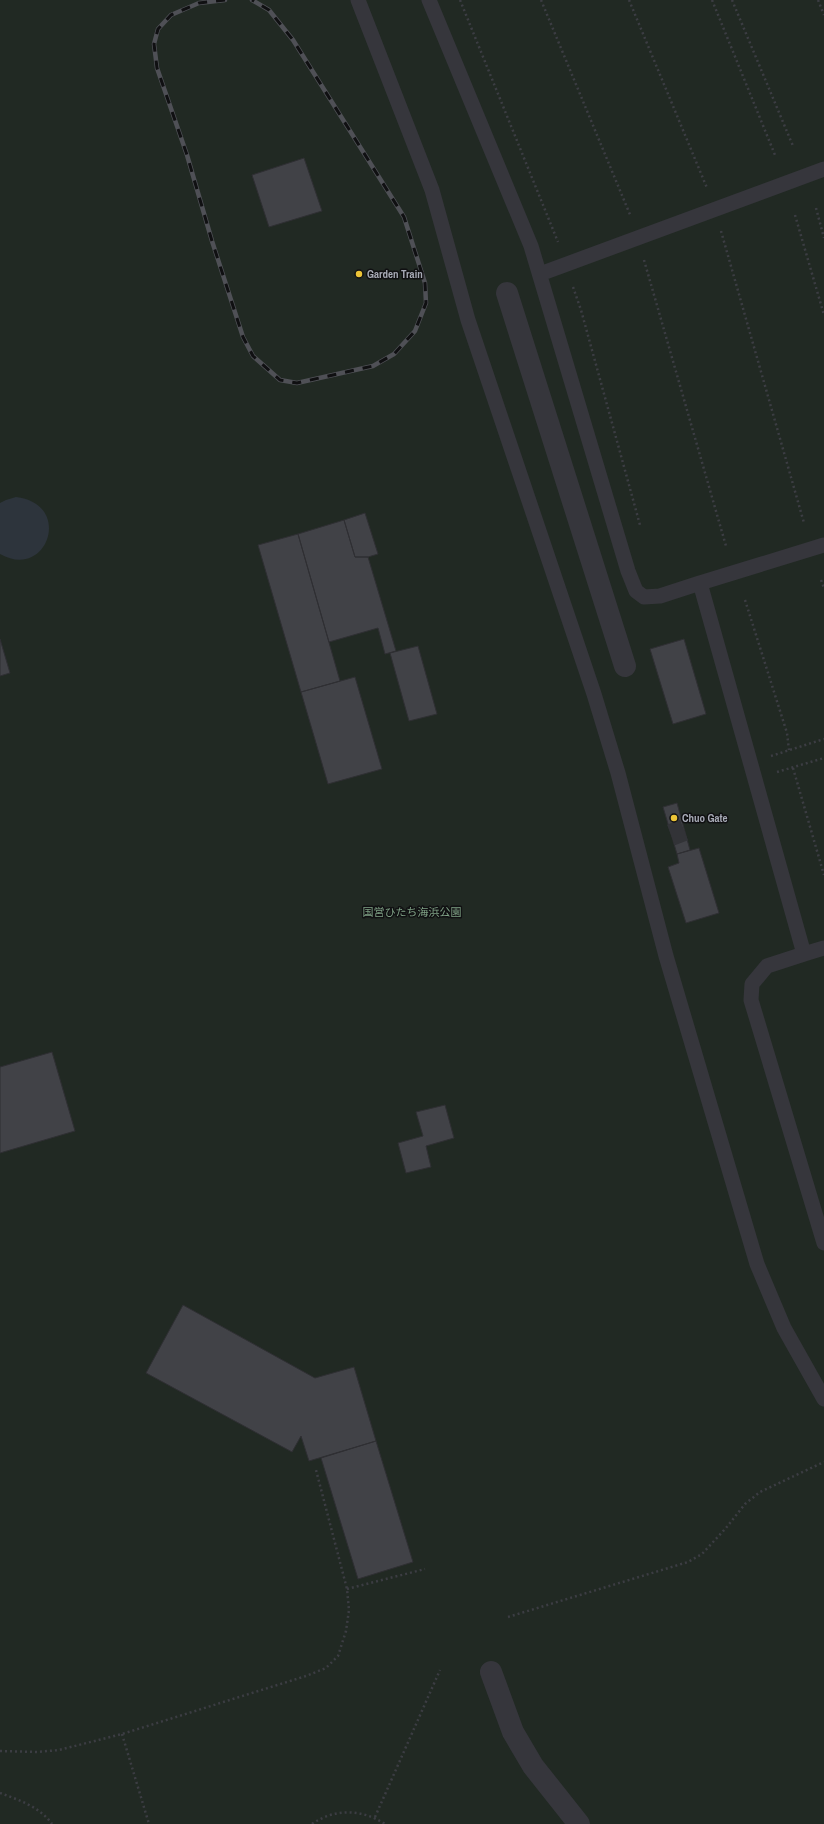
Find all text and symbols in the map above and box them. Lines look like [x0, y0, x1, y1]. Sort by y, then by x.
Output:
place label: Garden Train [367, 267, 423, 281]
marker: Garden Train [354, 269, 364, 279]
place label: Chuo Gate [682, 811, 728, 825]
marker: Chuo Gate [669, 813, 679, 823]
park label: 国営ひたち海浜公園 [363, 905, 462, 919]

